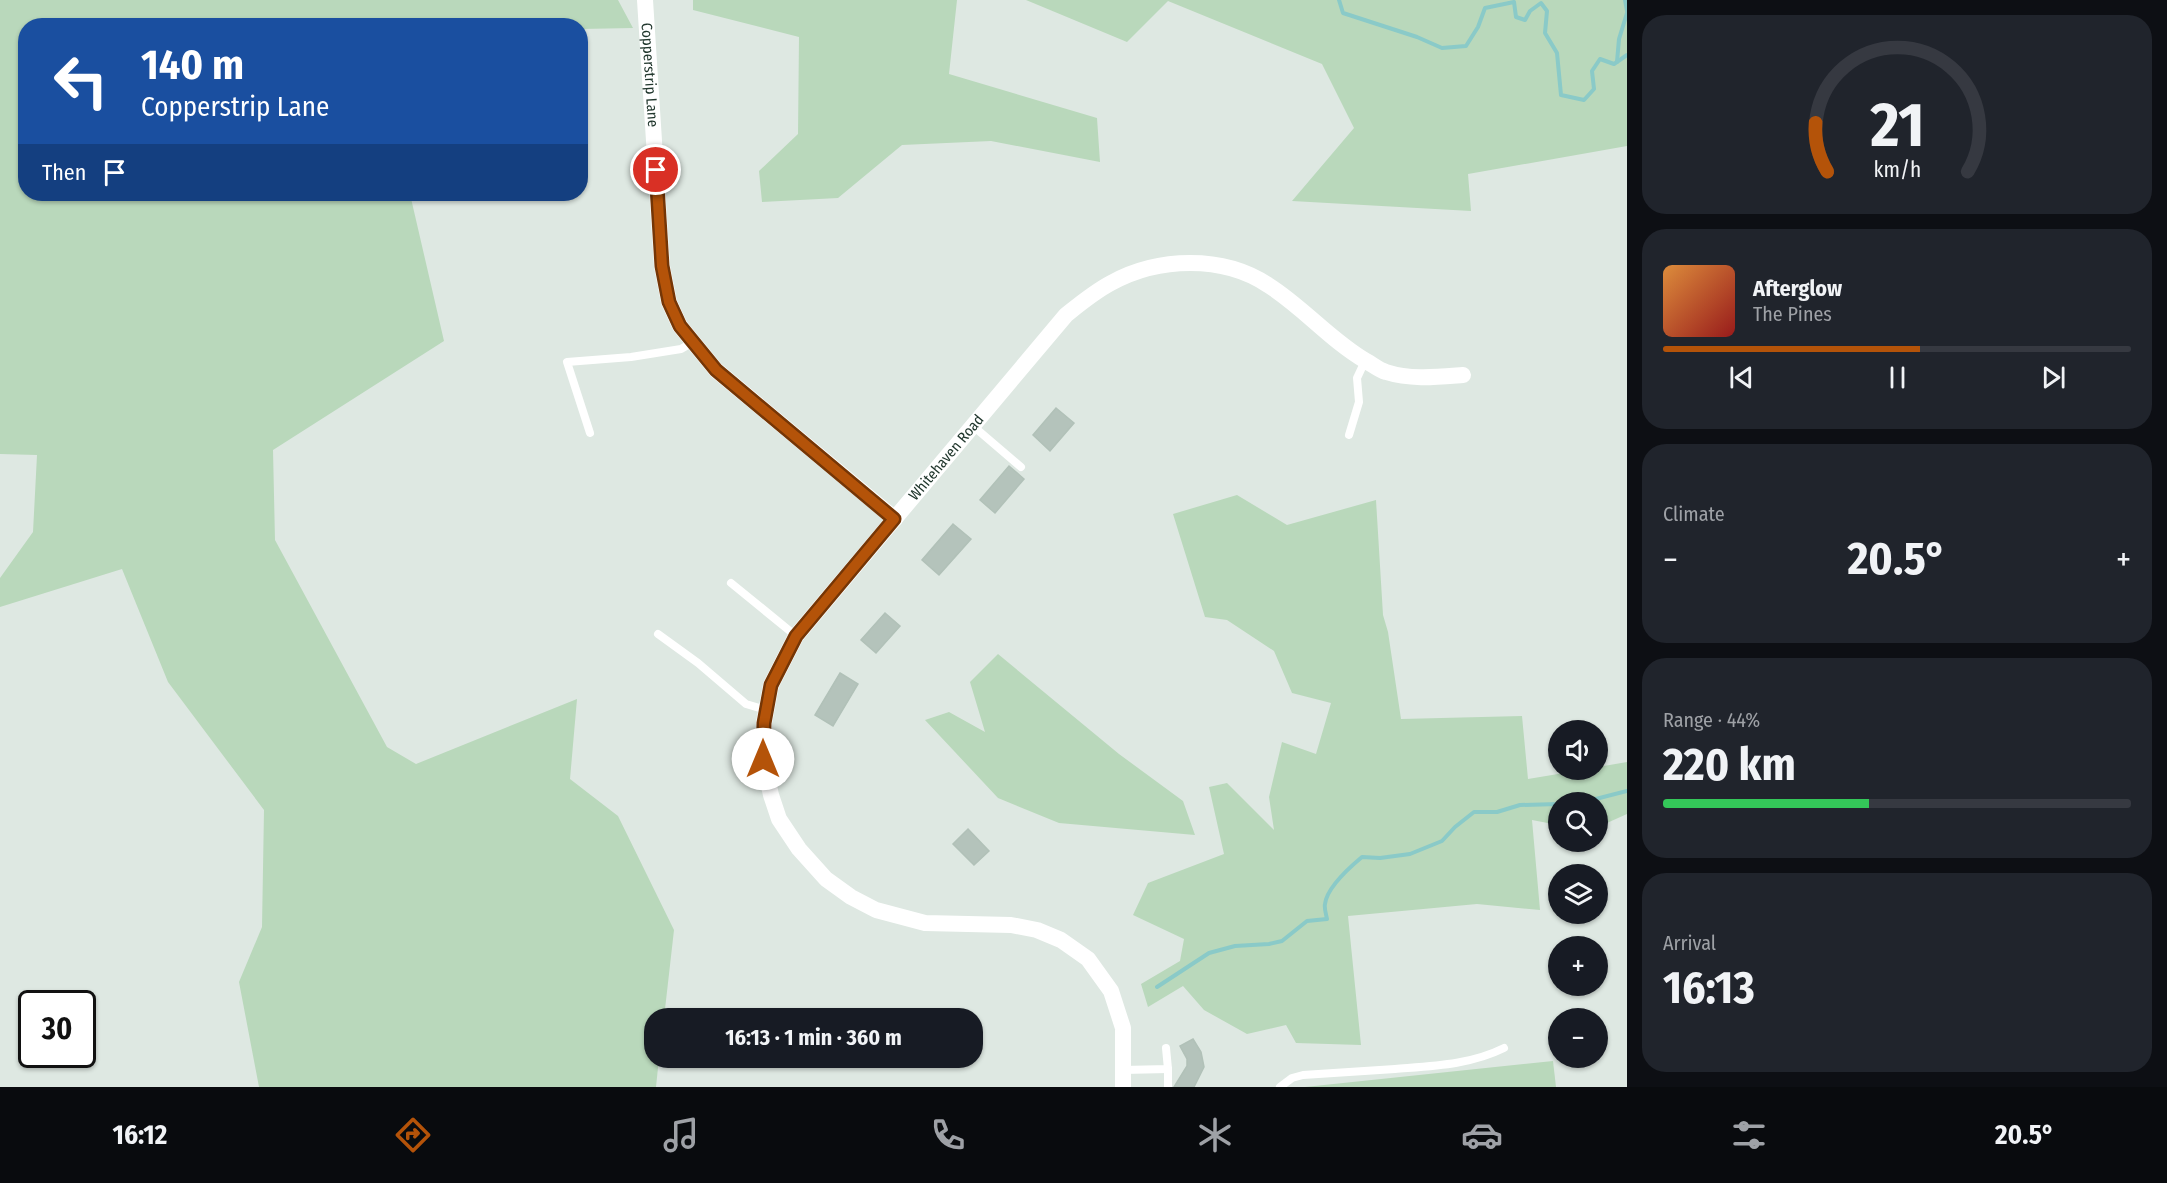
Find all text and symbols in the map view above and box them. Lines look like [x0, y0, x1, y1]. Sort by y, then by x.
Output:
street label: Copperstrip Lane [637, 22, 662, 128]
text: 140 m [141, 40, 244, 90]
icon: left [42, 42, 120, 120]
text: 21 [1869, 88, 1924, 163]
text: Copperstrip Lane [141, 91, 329, 123]
pin [630, 144, 681, 195]
icon: arrive [639, 153, 672, 186]
icon: arrive [98, 156, 131, 189]
text: km/h [1873, 157, 1921, 183]
text: Then [42, 159, 86, 186]
text: Afterglow [1753, 275, 1842, 302]
text: The Pines [1753, 302, 1832, 326]
icon: previous [1725, 361, 1758, 394]
icon: pause [1881, 361, 1914, 394]
icon: next [2037, 361, 2070, 394]
street label: Whitehaven Road [905, 411, 987, 504]
text: Climate [1663, 502, 1725, 526]
text: 20.5° [1847, 532, 1946, 586]
text: − [1663, 540, 1678, 580]
text: + [2116, 540, 2131, 580]
text: Range · 44% [1663, 708, 1760, 732]
map controls [1548, 720, 1608, 1068]
button: sound [1548, 720, 1608, 780]
position arrow [731, 727, 795, 791]
text: 220 km [1663, 738, 1796, 792]
button: search [1548, 792, 1608, 852]
button: layers [1548, 864, 1608, 924]
text: Arrival [1663, 931, 1716, 955]
button: + [1548, 936, 1608, 996]
text: 16:13 [1663, 961, 1755, 1015]
speed limit sign: 30 [18, 990, 96, 1068]
button: − [1548, 1008, 1608, 1068]
text: 16:13 · 1 min · 360 m [725, 1024, 902, 1051]
icon: directions [392, 1114, 434, 1156]
icon: music [660, 1114, 702, 1156]
icon: phone [927, 1114, 969, 1156]
icon: climate [1194, 1114, 1236, 1156]
icon: car [1461, 1114, 1503, 1156]
icon: filters [1728, 1114, 1770, 1156]
text: 16:12 [113, 1119, 167, 1151]
text: 20.5° [1995, 1119, 2054, 1151]

